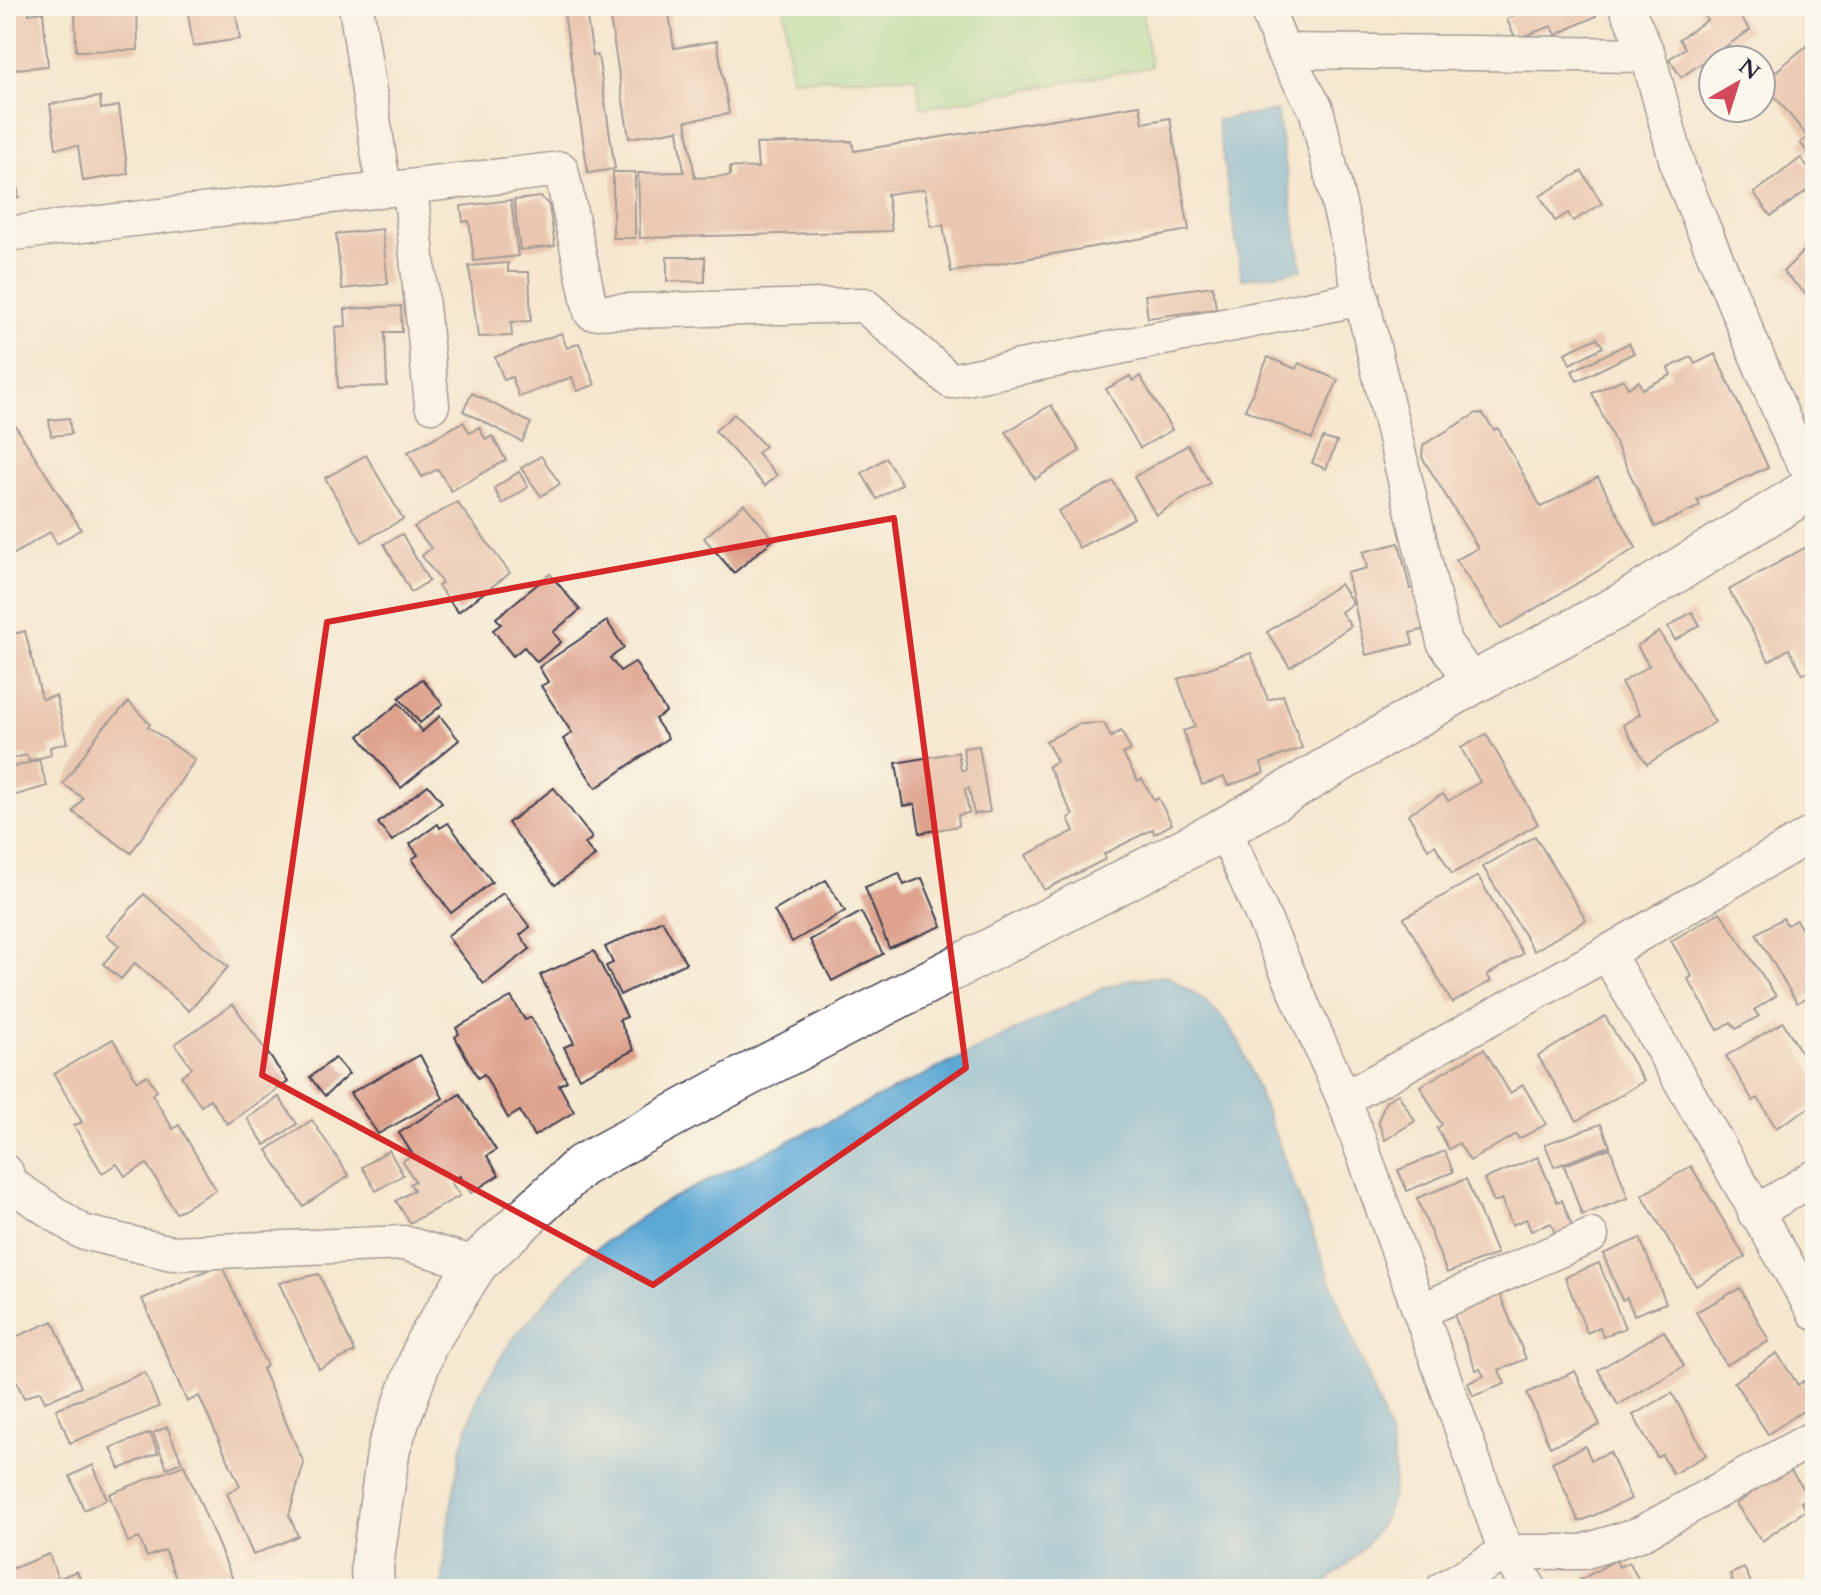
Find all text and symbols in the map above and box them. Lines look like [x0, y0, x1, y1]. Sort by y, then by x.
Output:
north arrow [1697, 44, 1777, 124]
text: N [1732, 52, 1766, 87]

